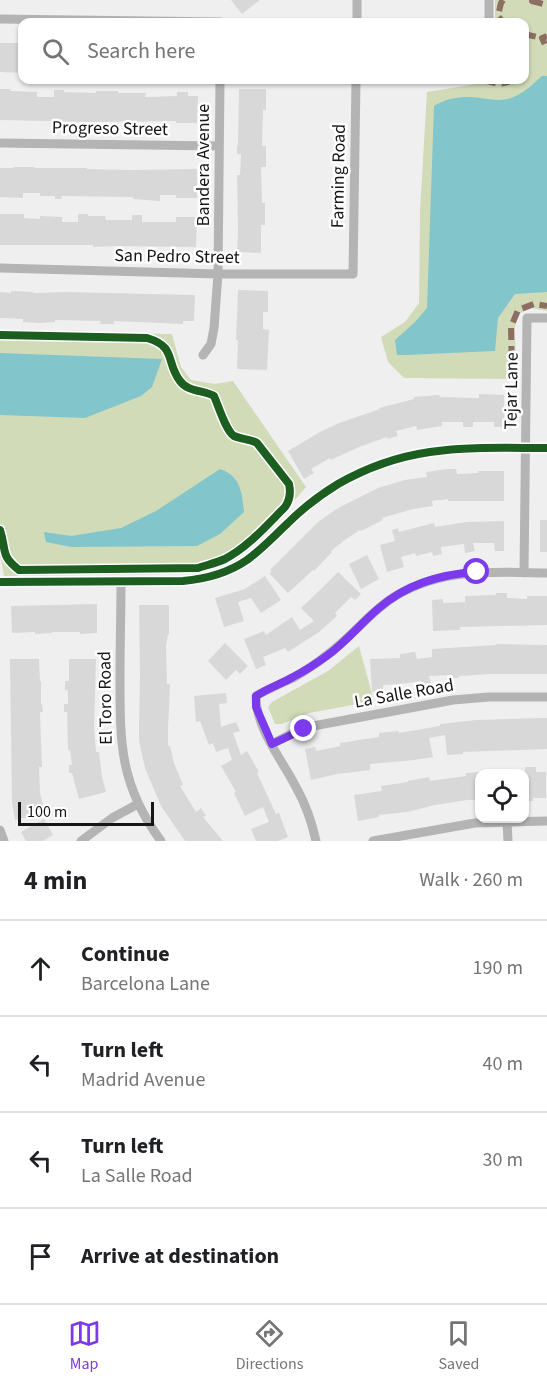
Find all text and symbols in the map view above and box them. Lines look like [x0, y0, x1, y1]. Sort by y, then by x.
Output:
search box [18, 18, 529, 84]
icon: search [39, 35, 72, 68]
text: Search here [87, 35, 195, 67]
street label: Bandera Avenue [191, 104, 216, 226]
street label: Progreso Street [52, 115, 168, 142]
street label: Farming Road [325, 124, 352, 228]
street label: San Pedro Street [114, 243, 240, 270]
street label: Tejar Lane [498, 352, 525, 430]
route start [463, 558, 489, 584]
street label: El Toro Road [92, 651, 119, 745]
street label: La Salle Road [352, 672, 456, 715]
route end [290, 715, 316, 741]
map controls [475, 769, 529, 823]
button: locate [475, 769, 529, 823]
scale bar [18, 799, 154, 826]
text: 100 m [27, 801, 67, 823]
text: 4 min [24, 862, 87, 899]
text: Walk · 260 m [419, 866, 523, 894]
text: Continue [81, 938, 170, 970]
icon: ahead [24, 952, 57, 985]
text: 190 m [473, 954, 523, 982]
text: Barcelona Lane [81, 970, 210, 998]
text: Turn left [81, 1034, 163, 1066]
icon: left [24, 1048, 57, 1081]
text: 40 m [483, 1050, 523, 1078]
text: Madrid Avenue [81, 1066, 205, 1094]
text: Turn left [81, 1130, 163, 1162]
icon: left [24, 1144, 57, 1177]
text: 30 m [483, 1146, 523, 1174]
text: La Salle Road [81, 1162, 193, 1190]
icon: arrive [24, 1240, 57, 1273]
text: Arrive at destination [81, 1240, 279, 1272]
tab: Map [68, 1317, 101, 1375]
tab: Directions [236, 1317, 303, 1375]
tab: Saved [439, 1317, 479, 1375]

